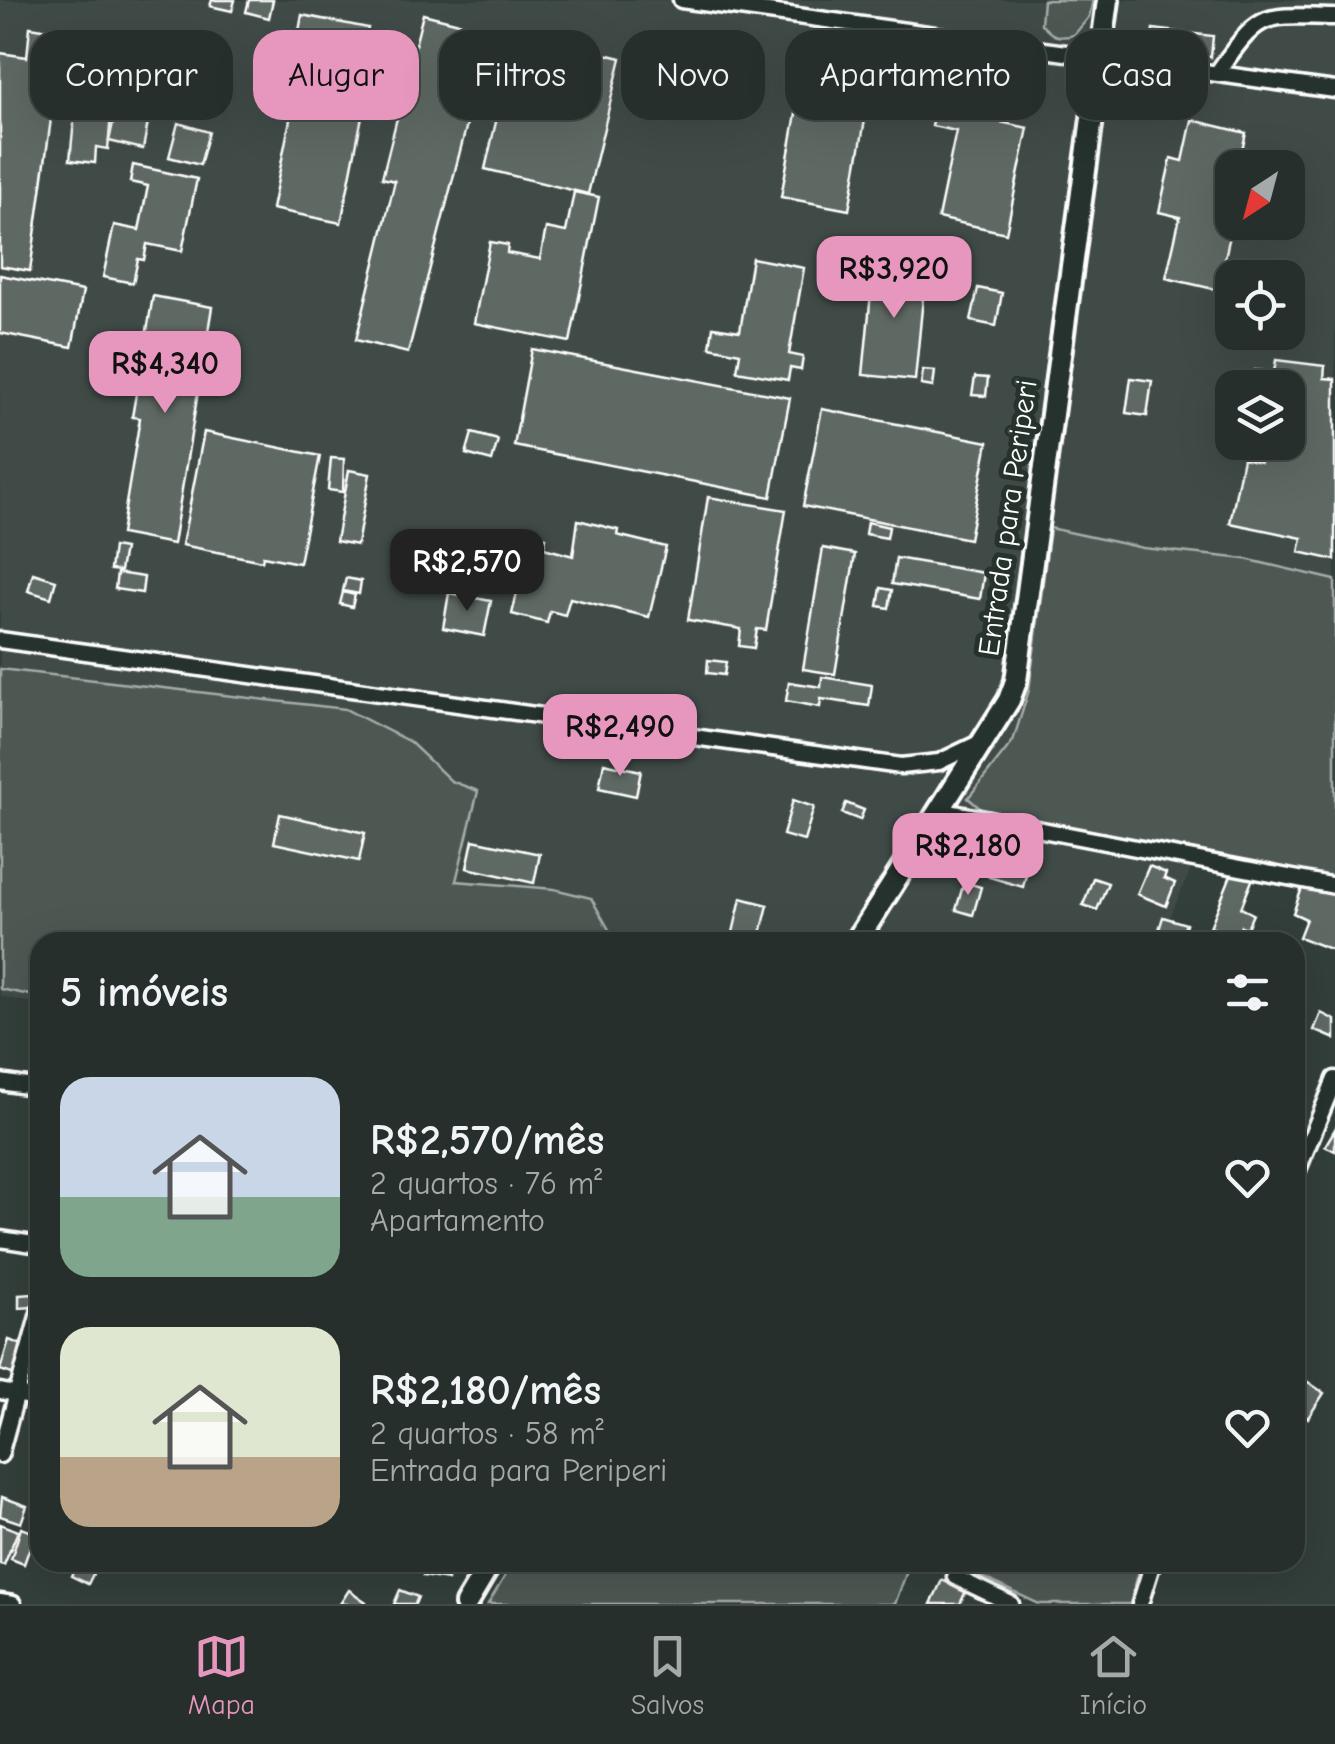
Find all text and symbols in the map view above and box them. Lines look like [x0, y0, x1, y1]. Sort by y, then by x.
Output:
chip: Comprar [30, 30, 233, 120]
chip: Alugar [253, 30, 419, 120]
chip: Filtros [439, 30, 601, 120]
chip: Novo [621, 30, 765, 120]
chip: Apartamento [785, 30, 1046, 120]
chip: Casa [1066, 30, 1208, 120]
north arrow [1215, 150, 1305, 240]
map controls [1215, 150, 1305, 460]
pin: R$3,920 [802, 236, 986, 321]
text: R$3,920 [839, 250, 949, 287]
button: locate [1215, 260, 1305, 350]
pin: R$4,340 [73, 331, 257, 416]
text: R$4,340 [111, 345, 219, 382]
button: layers [1215, 370, 1305, 460]
street label: Entrada para Periperi [971, 378, 1045, 658]
pin: R$2,570 [375, 529, 559, 614]
text: R$2,570 [412, 543, 522, 580]
pin: R$2,490 [528, 694, 712, 779]
text: R$2,490 [565, 708, 675, 745]
pin: R$2,180 [876, 813, 1060, 898]
text: R$2,180 [914, 827, 1022, 864]
icon: filters [1220, 965, 1275, 1020]
text: 5 imóveis [60, 968, 228, 1017]
text: R$2,570/mês [370, 1116, 604, 1165]
icon: home [140, 1117, 260, 1237]
icon: heart [1220, 1150, 1275, 1205]
text: 2 quartos · 76 m² [370, 1165, 602, 1202]
text: Apartamento [370, 1202, 545, 1239]
text: R$2,180/mês [370, 1366, 601, 1415]
icon: home [140, 1367, 260, 1487]
icon: heart [1220, 1400, 1275, 1455]
text: 2 quartos · 58 m² [370, 1415, 604, 1452]
text: Entrada para Periperi [370, 1452, 667, 1489]
tab: Mapa [188, 1629, 255, 1721]
tab: Salvos [631, 1629, 704, 1721]
tab: Início [1080, 1629, 1147, 1721]

